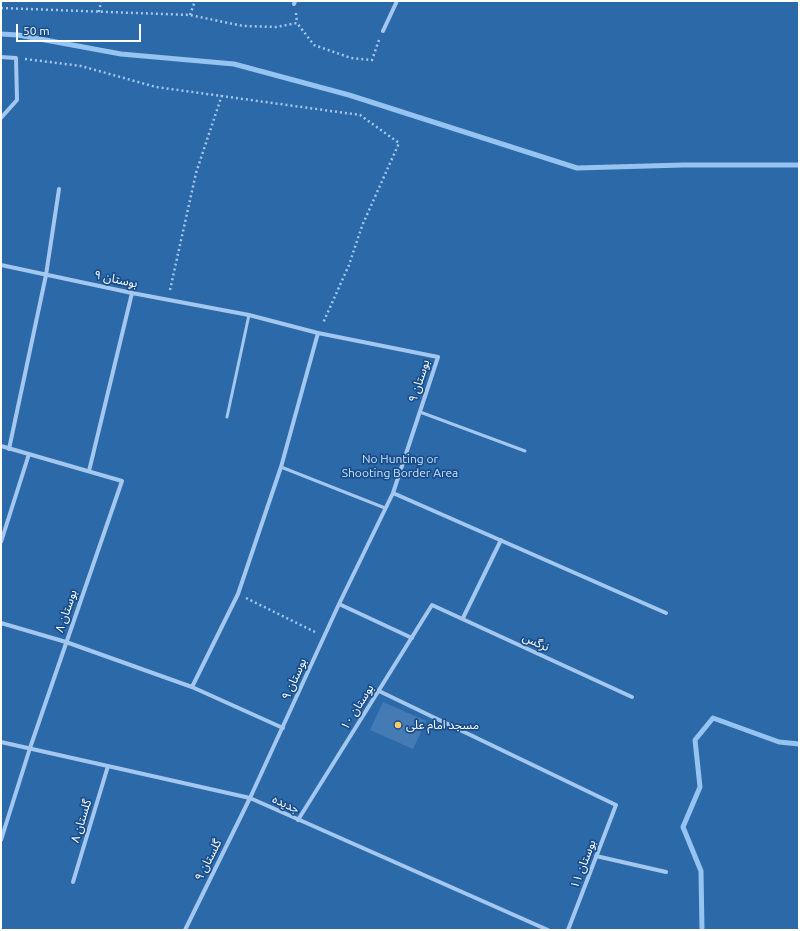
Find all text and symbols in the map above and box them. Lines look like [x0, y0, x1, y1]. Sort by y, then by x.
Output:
scale bar [18, 16, 143, 42]
text: 50 m [23, 24, 50, 37]
street label: بوستان ۹ [93, 267, 139, 291]
street label: بوستان ۹ [405, 358, 433, 404]
park label: No Hunting or Shooting Border Area [342, 452, 458, 480]
street label: بوستان ۸ [52, 588, 80, 634]
street label: نرگس [520, 630, 552, 654]
street label: بوستان ۹ [278, 656, 310, 702]
street label: بوستان ۱۰ [337, 682, 377, 732]
place label: مسجد امام علی [406, 718, 479, 732]
marker: مسجد امام علی [393, 720, 403, 730]
street label: جدیده [270, 791, 302, 817]
street label: گلستان ۸ [68, 798, 94, 844]
street label: گلستان ۹ [191, 837, 225, 883]
street label: بوستان ۱۱ [567, 838, 599, 890]

